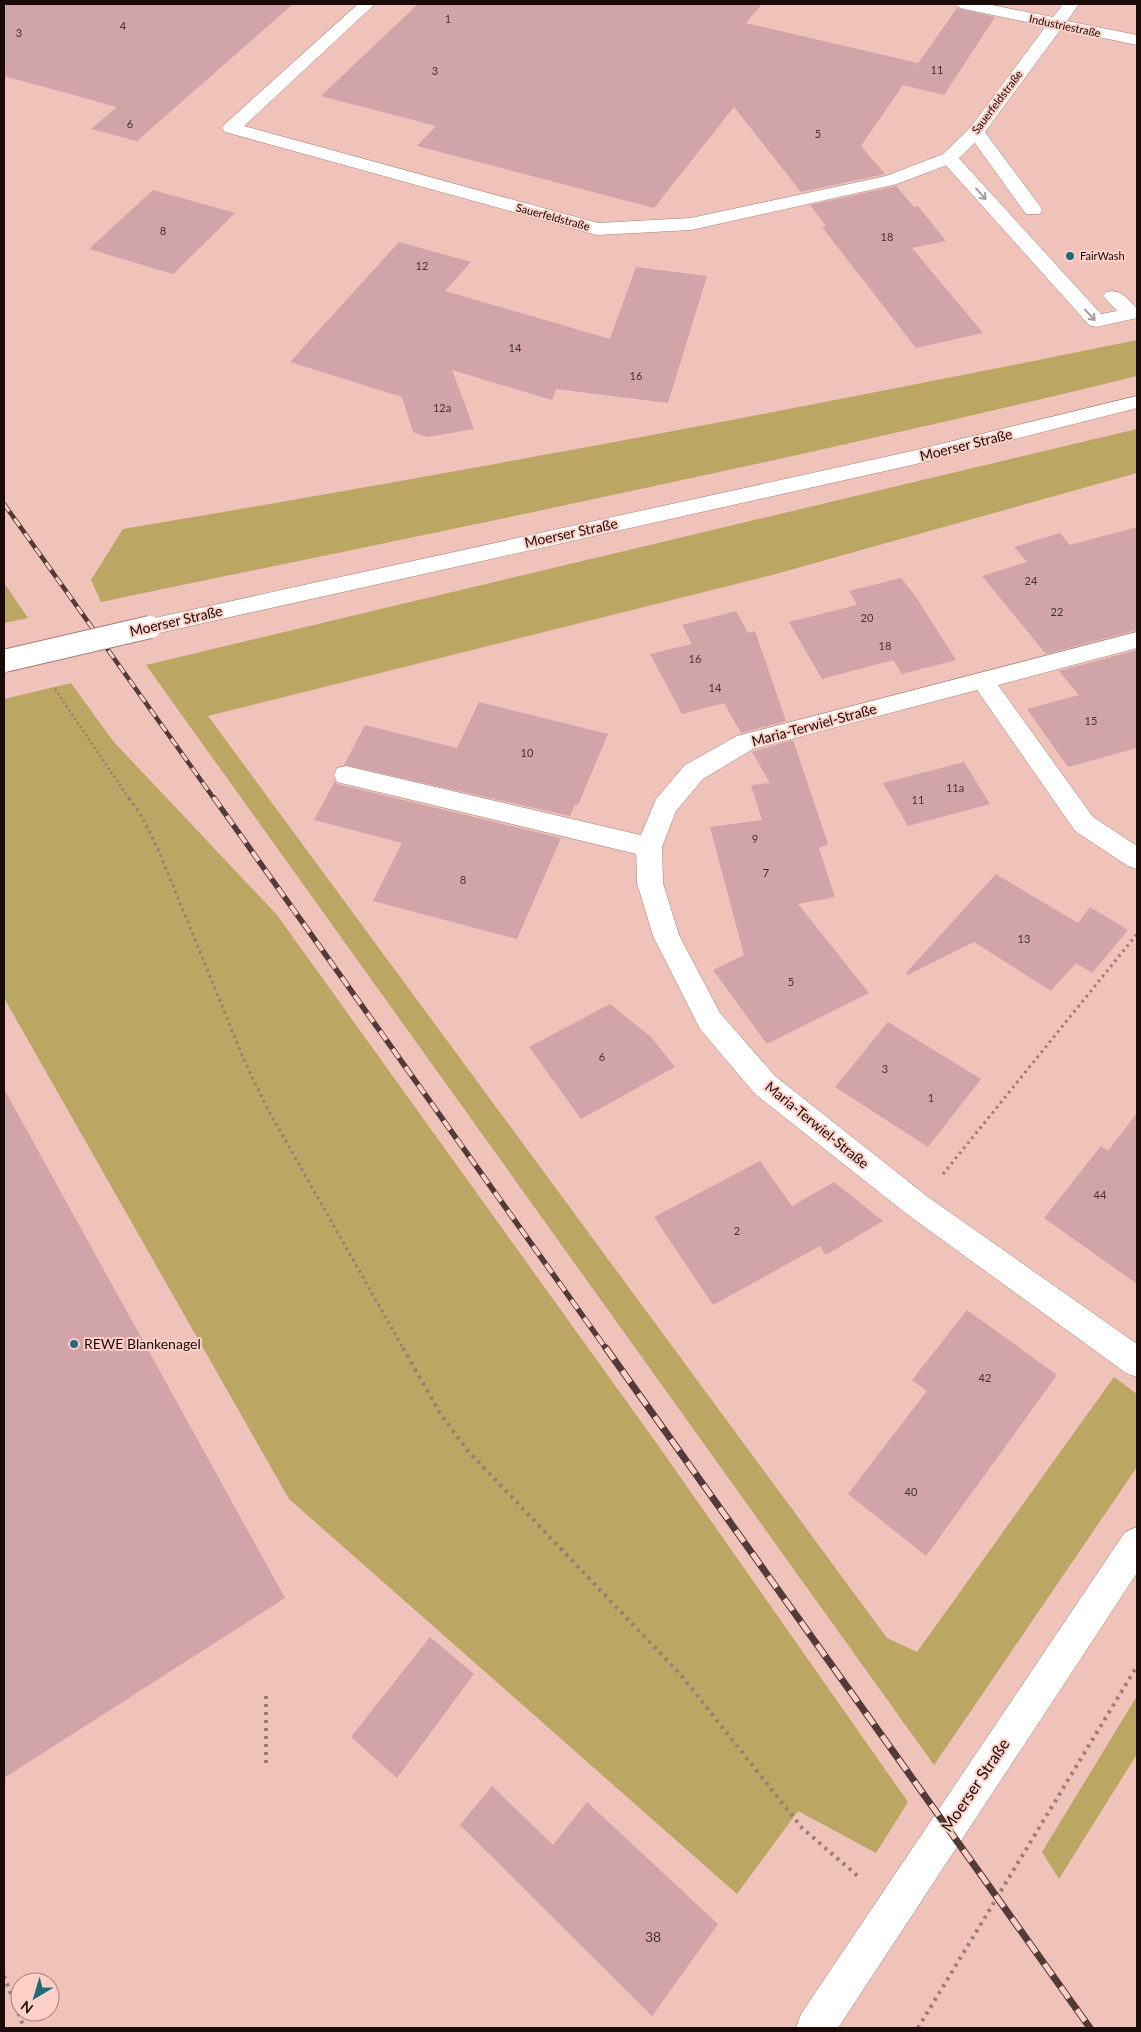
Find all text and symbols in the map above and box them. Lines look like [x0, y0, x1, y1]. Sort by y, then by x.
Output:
house number: 1 [445, 12, 451, 25]
street label: Industriestraße [1028, 12, 1102, 39]
house number: 4 [120, 19, 127, 32]
house number: 3 [16, 26, 22, 39]
house number: 11 [931, 63, 943, 76]
house number: 3 [432, 64, 438, 77]
street label: Sauerfeldstraße [969, 67, 1025, 136]
house number: 6 [127, 117, 133, 130]
house number: 5 [815, 127, 821, 140]
one-way arrow [975, 188, 987, 201]
street label: Sauerfeldstraße [515, 200, 592, 233]
house number: 8 [160, 224, 166, 237]
house number: 18 [881, 230, 893, 243]
place label: FairWash [1080, 249, 1125, 262]
marker: FairWash [1064, 250, 1076, 262]
house number: 12 [416, 259, 428, 272]
one-way arrow [1084, 309, 1096, 321]
house number: 14 [509, 341, 522, 354]
house number: 16 [630, 369, 642, 382]
house number: 12a [433, 401, 451, 414]
street label: Moerser Straße [918, 425, 1014, 464]
street label: Moerser Straße [523, 514, 619, 551]
house number: 24 [1025, 574, 1038, 587]
street label: Moerser Straße [128, 602, 224, 639]
house number: 22 [1051, 605, 1063, 618]
house number: 20 [861, 611, 874, 624]
house number: 18 [879, 639, 891, 652]
house number: 16 [689, 652, 701, 665]
house number: 14 [709, 681, 722, 694]
street label: Maria-Terwiel-Straße [750, 700, 878, 749]
house number: 15 [1085, 714, 1097, 727]
house number: 10 [521, 746, 534, 759]
house number: 11a [946, 781, 964, 794]
house number: 11 [912, 793, 924, 806]
house number: 9 [752, 832, 758, 845]
house number: 7 [763, 866, 769, 879]
house number: 8 [460, 873, 466, 886]
house number: 13 [1018, 932, 1030, 945]
house number: 5 [788, 975, 794, 988]
house number: 6 [599, 1050, 605, 1063]
house number: 3 [882, 1062, 888, 1075]
street label: Maria-Terwiel-Straße [762, 1078, 873, 1172]
house number: 1 [928, 1091, 934, 1104]
house number: 44 [1094, 1188, 1107, 1201]
house number: 2 [734, 1224, 740, 1237]
place label: REWE Blankenagel [84, 1335, 201, 1352]
marker: REWE Blankenagel [68, 1338, 80, 1350]
house number: 42 [979, 1371, 991, 1384]
house number: 40 [905, 1485, 918, 1498]
street label: Moerser Straße [936, 1735, 1013, 1835]
house number: 38 [645, 1928, 661, 1945]
north arrow [10, 1972, 60, 2022]
text: N [17, 1998, 36, 2018]

